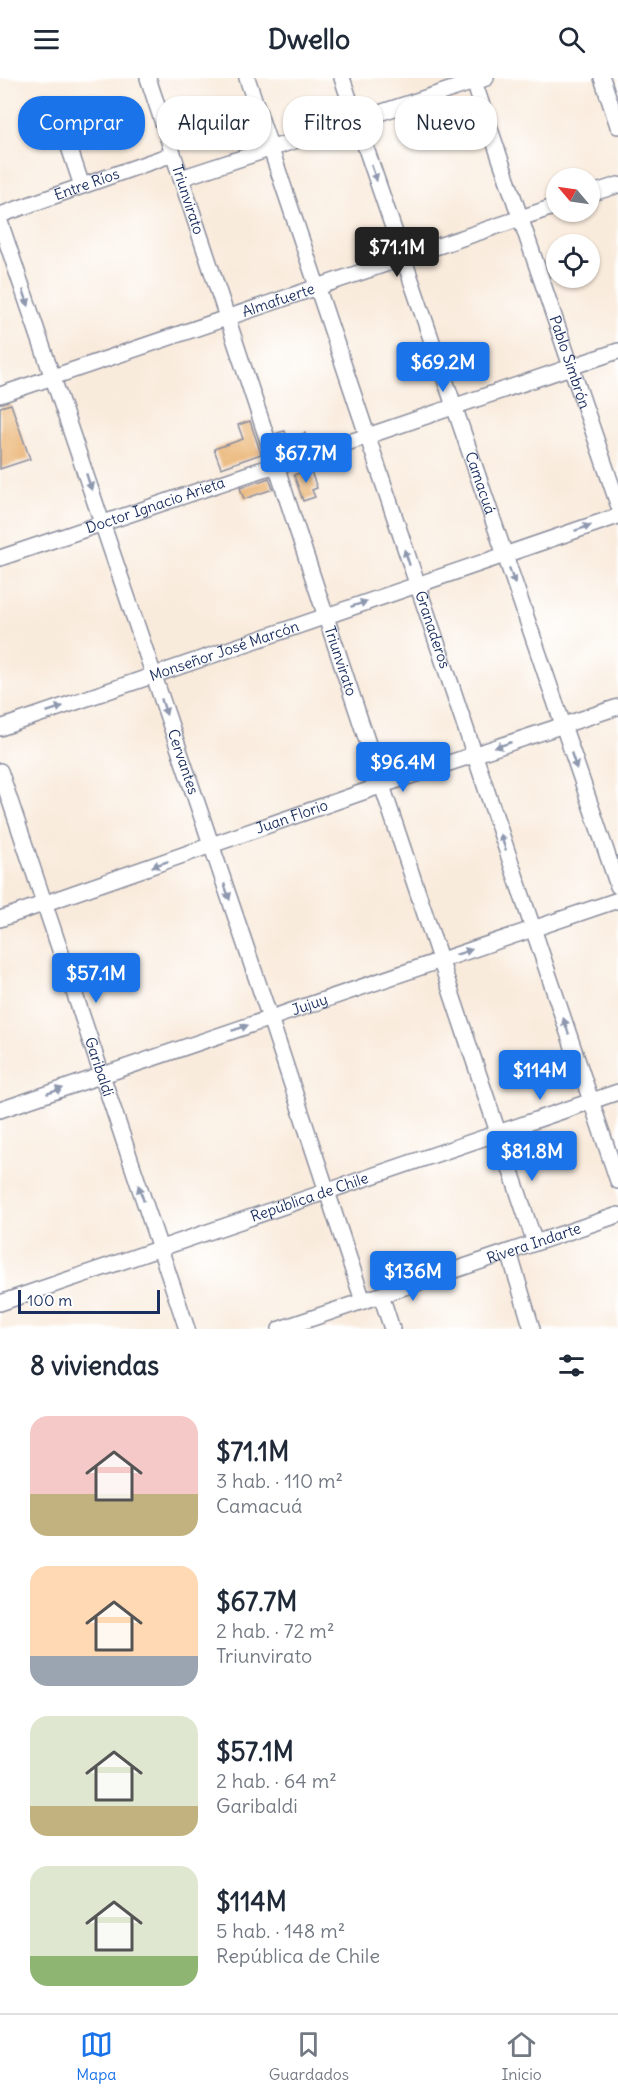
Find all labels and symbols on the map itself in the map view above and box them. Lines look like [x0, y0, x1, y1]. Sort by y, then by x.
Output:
street label: Triunvirato [168, 162, 209, 237]
street label: Entre Ríos [51, 164, 122, 204]
one-way arrow [369, 164, 379, 182]
north arrow [546, 168, 600, 222]
pin: $71.1M [348, 227, 446, 278]
street label: Almafuerte [239, 279, 317, 321]
one-way arrow [22, 289, 31, 307]
street label: Pablo Simbrón [545, 313, 595, 411]
pin: $69.2M [394, 342, 492, 393]
pin: $67.7M [257, 433, 355, 484]
street label: Camacuá [461, 449, 500, 517]
street label: Doctor Ignacio Arieta [83, 472, 228, 537]
one-way arrow [84, 473, 94, 491]
one-way arrow [574, 522, 592, 532]
one-way arrow [402, 548, 412, 566]
one-way arrow [507, 567, 517, 585]
street label: Granaderos [411, 588, 455, 671]
one-way arrow [350, 599, 368, 609]
street label: Monseñor José Marcón [147, 616, 302, 685]
street label: Triunvirato [320, 624, 361, 698]
one-way arrow [160, 698, 170, 716]
one-way arrow [46, 704, 64, 713]
street label: Cervantes [164, 726, 204, 797]
one-way arrow [494, 741, 512, 751]
pin: $96.4M [354, 742, 452, 793]
one-way arrow [570, 752, 580, 770]
street label: Juan Florio [253, 795, 330, 838]
one-way arrow [497, 832, 507, 850]
one-way arrow [151, 860, 169, 870]
one-way arrow [222, 883, 232, 901]
one-way arrow [455, 946, 473, 956]
pin: $57.1M [47, 953, 145, 1004]
street label: Jujuy [289, 989, 330, 1019]
one-way arrow [561, 1017, 571, 1035]
one-way arrow [231, 1022, 249, 1032]
street label: Garibaldi [81, 1035, 118, 1099]
pin: $114M [498, 1050, 582, 1101]
one-way arrow [46, 1085, 64, 1095]
pin: $81.8M [483, 1131, 581, 1182]
street label: República de Chile [248, 1168, 371, 1226]
one-way arrow [136, 1184, 145, 1202]
street label: Rivera Indarte [484, 1218, 583, 1268]
pin: $136M [371, 1251, 455, 1302]
scale bar [18, 1287, 160, 1314]

